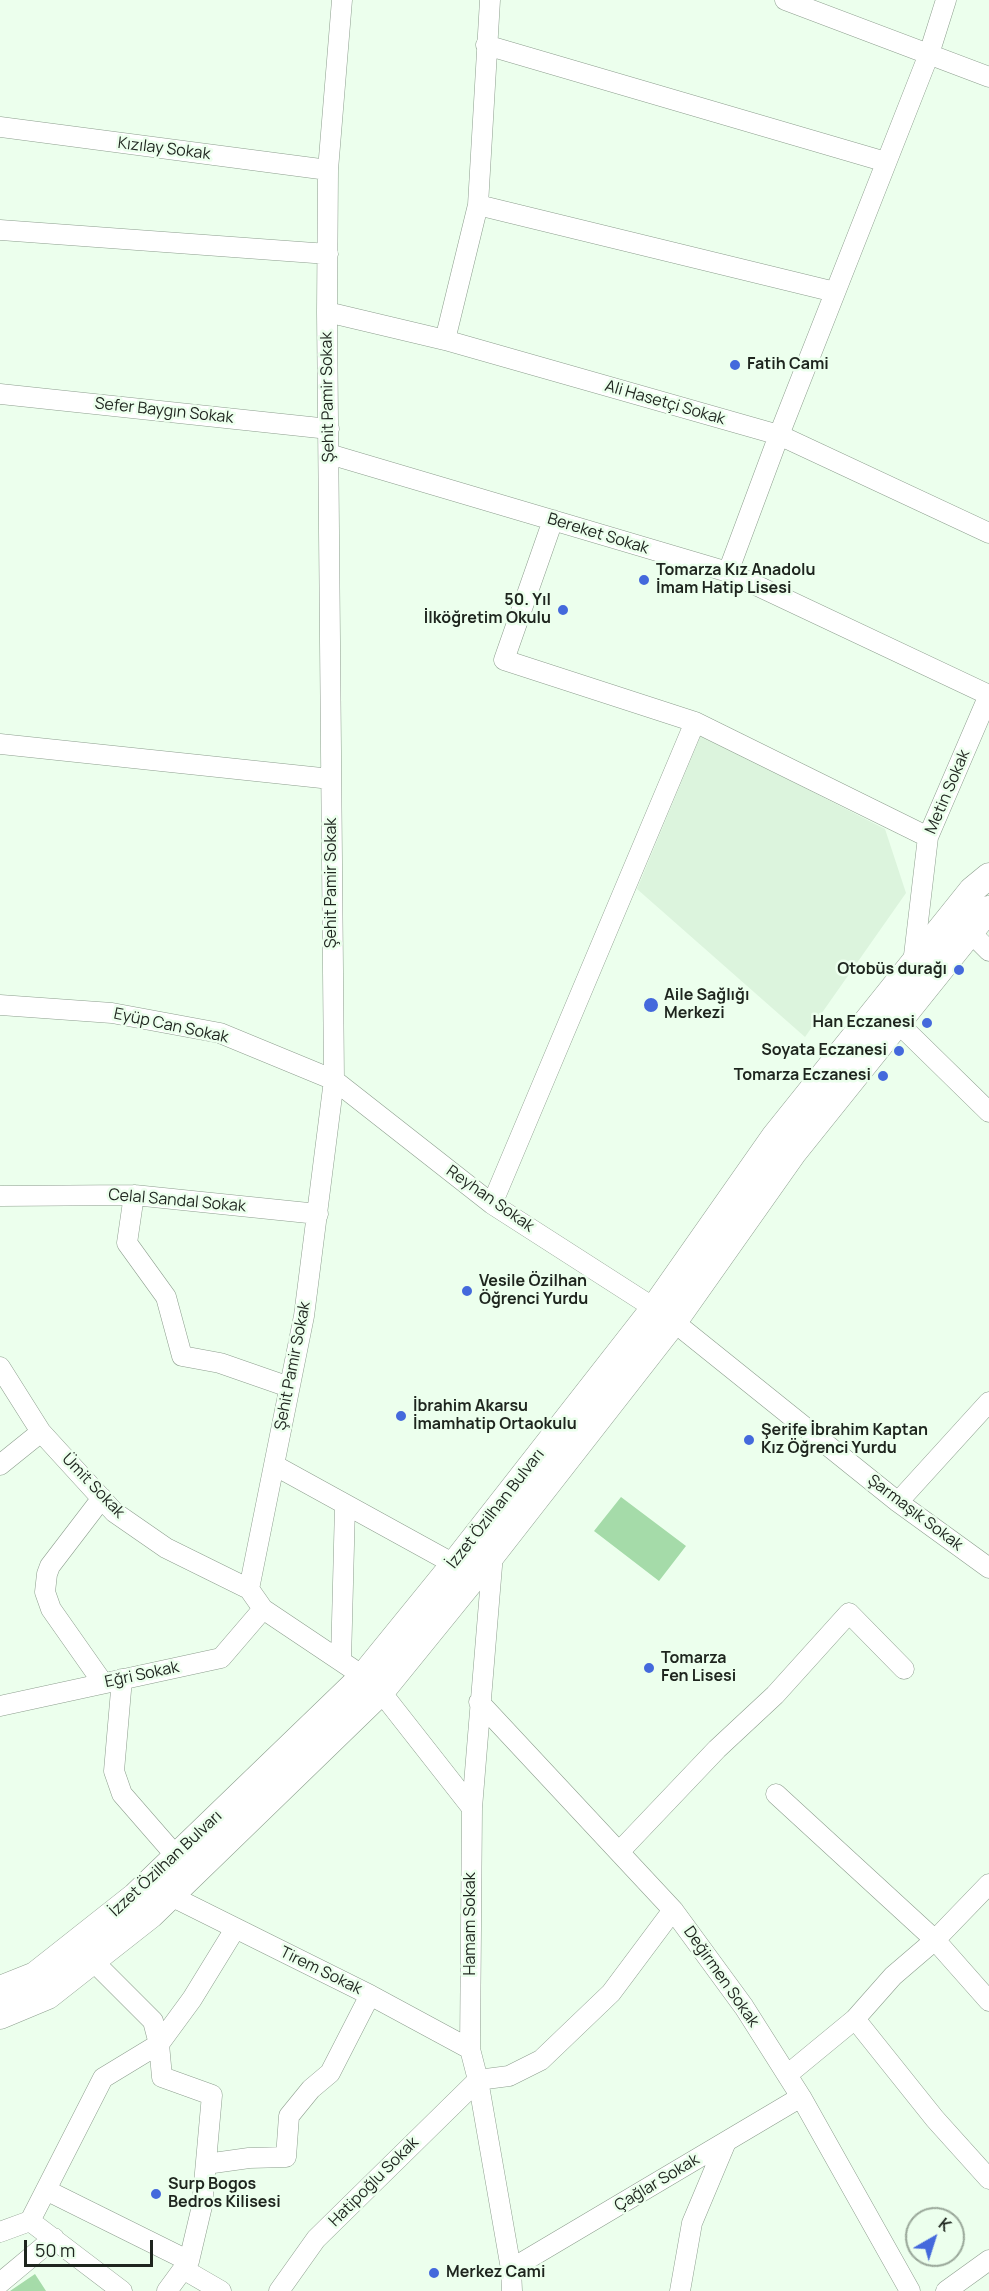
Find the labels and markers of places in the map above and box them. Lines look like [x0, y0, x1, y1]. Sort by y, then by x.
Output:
place label: Fatih Cami [747, 355, 829, 375]
marker: Fatih Cami [728, 358, 742, 372]
place label: Tomarza Kız Anadolu İmam Hatip Lisesi [656, 561, 816, 599]
marker: Tomarza Kız Anadolu İmam Hatip Lisesi [637, 573, 651, 587]
place label: 50. Yıl İlköğretim Okulu [424, 591, 551, 629]
marker: 50. Yıl İlköğretim Okulu [556, 603, 570, 617]
place label: Otobüs durağı [837, 960, 947, 980]
marker: Otobüs durağı [952, 963, 966, 977]
place label: Aile Sağlığı Merkezi [664, 986, 749, 1024]
marker: Aile Sağlığı Merkezi [642, 996, 660, 1014]
place label: Han Eczanesi [813, 1013, 915, 1033]
marker: Han Eczanesi [920, 1016, 934, 1030]
place label: Soyata Eczanesi [761, 1041, 887, 1061]
marker: Soyata Eczanesi [892, 1044, 906, 1058]
place label: Tomarza Eczanesi [734, 1066, 871, 1086]
marker: Tomarza Eczanesi [876, 1069, 890, 1083]
place label: Vesile Özilhan Öğrenci Yurdu [479, 1272, 588, 1310]
marker: Vesile Özilhan Öğrenci Yurdu [460, 1284, 474, 1298]
place label: İbrahim Akarsu İmamhatip Ortaokulu [413, 1397, 577, 1435]
marker: İbrahim Akarsu İmamhatip Ortaokulu [394, 1409, 408, 1423]
place label: Şerife İbrahim Kaptan Kız Öğrenci Yurdu [761, 1421, 928, 1459]
marker: Şerife İbrahim Kaptan Kız Öğrenci Yurdu [742, 1433, 756, 1447]
place label: Tomarza Fen Lisesi [661, 1649, 736, 1687]
marker: Tomarza Fen Lisesi [642, 1661, 656, 1675]
place label: Surp Bogos Bedros Kilisesi [168, 2175, 281, 2213]
marker: Surp Bogos Bedros Kilisesi [149, 2187, 163, 2201]
place label: Merkez Cami [446, 2263, 545, 2283]
marker: Merkez Cami [427, 2266, 441, 2280]

